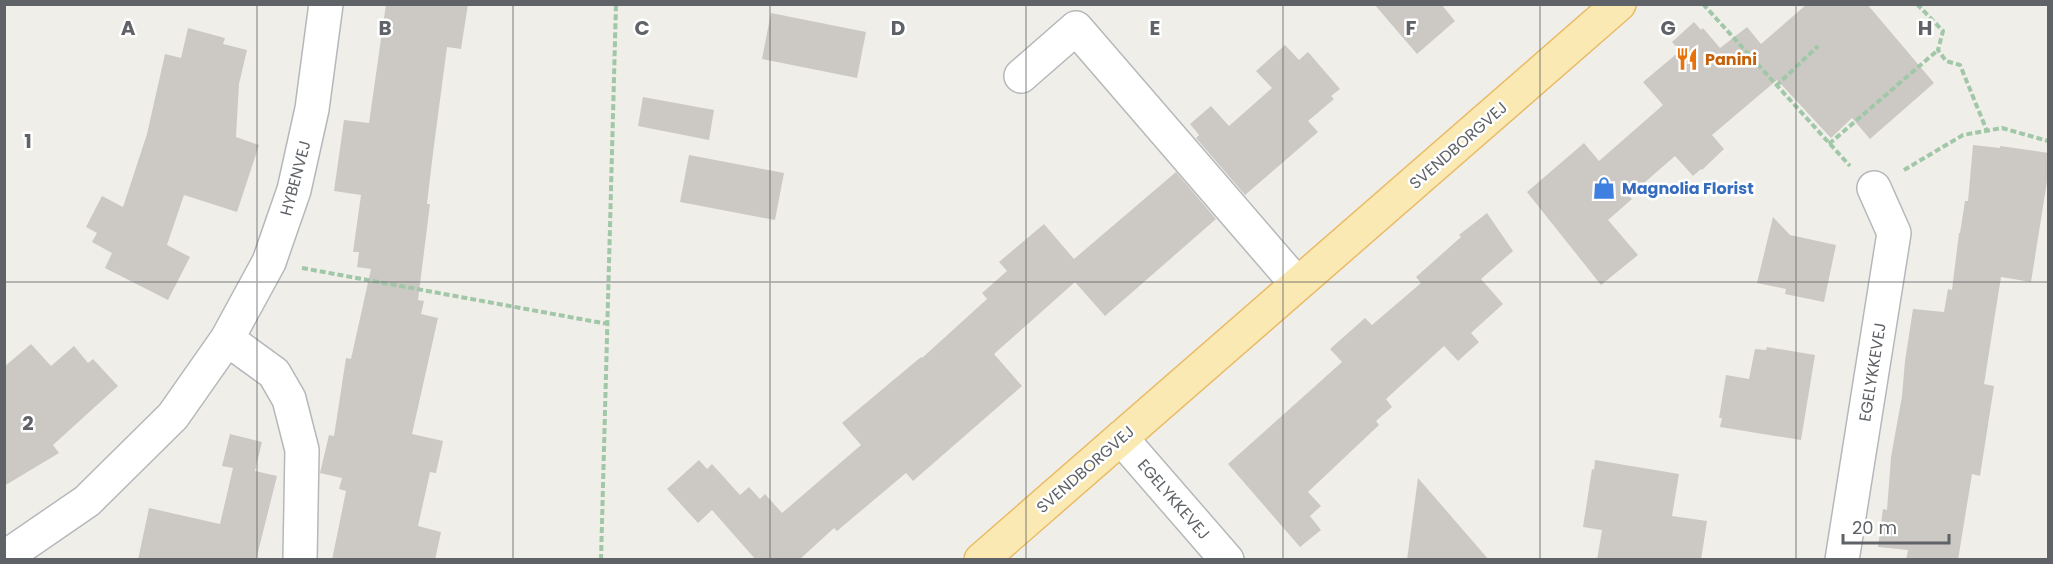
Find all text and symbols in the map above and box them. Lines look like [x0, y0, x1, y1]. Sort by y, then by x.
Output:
text: A [121, 14, 136, 42]
text: B [378, 14, 392, 42]
text: C [634, 14, 650, 42]
text: D [891, 14, 905, 42]
text: E [1150, 14, 1160, 42]
text: F [1406, 14, 1417, 42]
text: G [1660, 14, 1676, 42]
text: H [1918, 14, 1932, 42]
restaurant icon: Panini [1674, 46, 1700, 72]
place label: Panini [1705, 48, 1757, 71]
street label: SVENDBORGVEJ [1404, 96, 1512, 194]
text: 1 [24, 127, 32, 155]
street label: HYBENVEJ [274, 138, 317, 218]
shop icon: Magnolia Florist [1591, 175, 1617, 201]
place label: Magnolia Florist [1622, 177, 1754, 200]
street label: EGELYKKEVEJ [1853, 321, 1892, 423]
text: 2 [22, 409, 34, 437]
street label: SVENDBORGVEJ [1031, 420, 1139, 518]
street label: EGELYKKEVEJ [1132, 454, 1215, 545]
scale bar [1843, 507, 1950, 545]
text: 20 m [1852, 515, 1897, 540]

